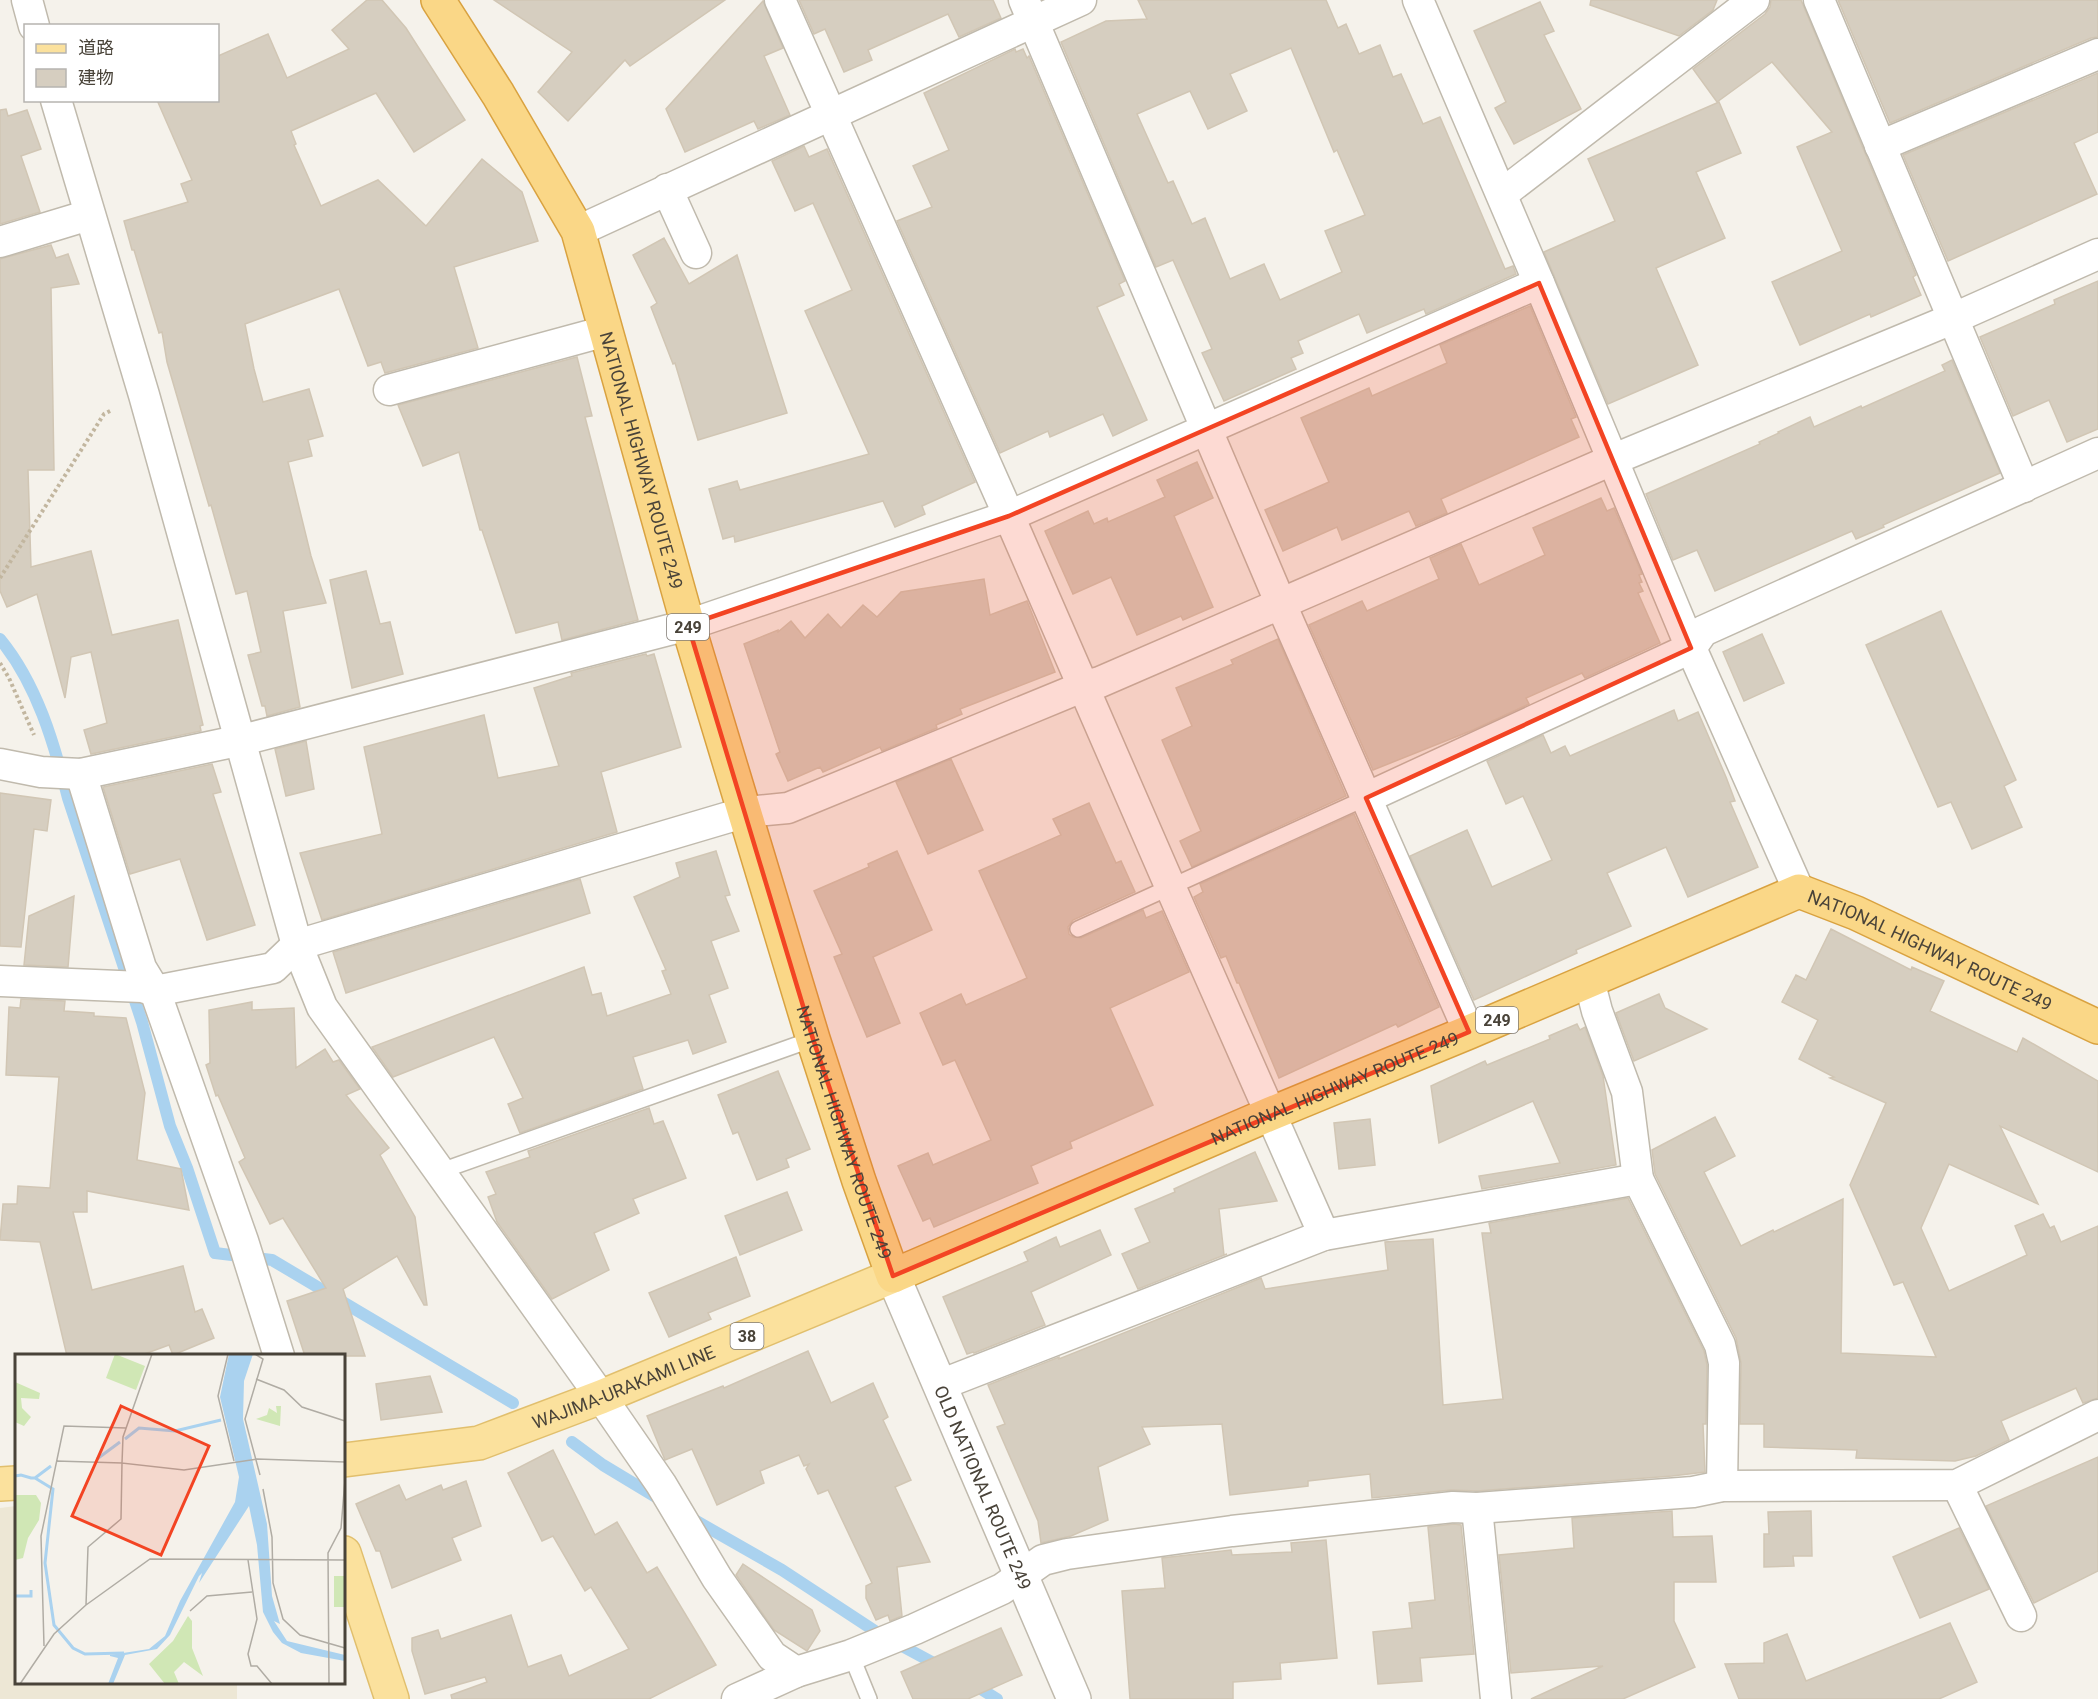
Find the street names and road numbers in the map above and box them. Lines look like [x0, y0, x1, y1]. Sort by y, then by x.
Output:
street label: NATIONAL HIGHWAY ROUTE 249 [596, 329, 688, 591]
road number: 249 [667, 614, 709, 640]
street label: NATIONAL HIGHWAY ROUTE 249 [1805, 885, 2056, 1014]
street label: NATIONAL HIGHWAY ROUTE 249 [793, 1003, 897, 1262]
road number: 249 [1476, 1007, 1518, 1033]
street label: NATIONAL HIGHWAY ROUTE 249 [1208, 1027, 1462, 1149]
road number: 38 [730, 1323, 764, 1349]
street label: WAJIMA-URAKAMI LINE [529, 1341, 718, 1433]
street label: OLD NATIONAL ROUTE 249 [931, 1382, 1036, 1593]

